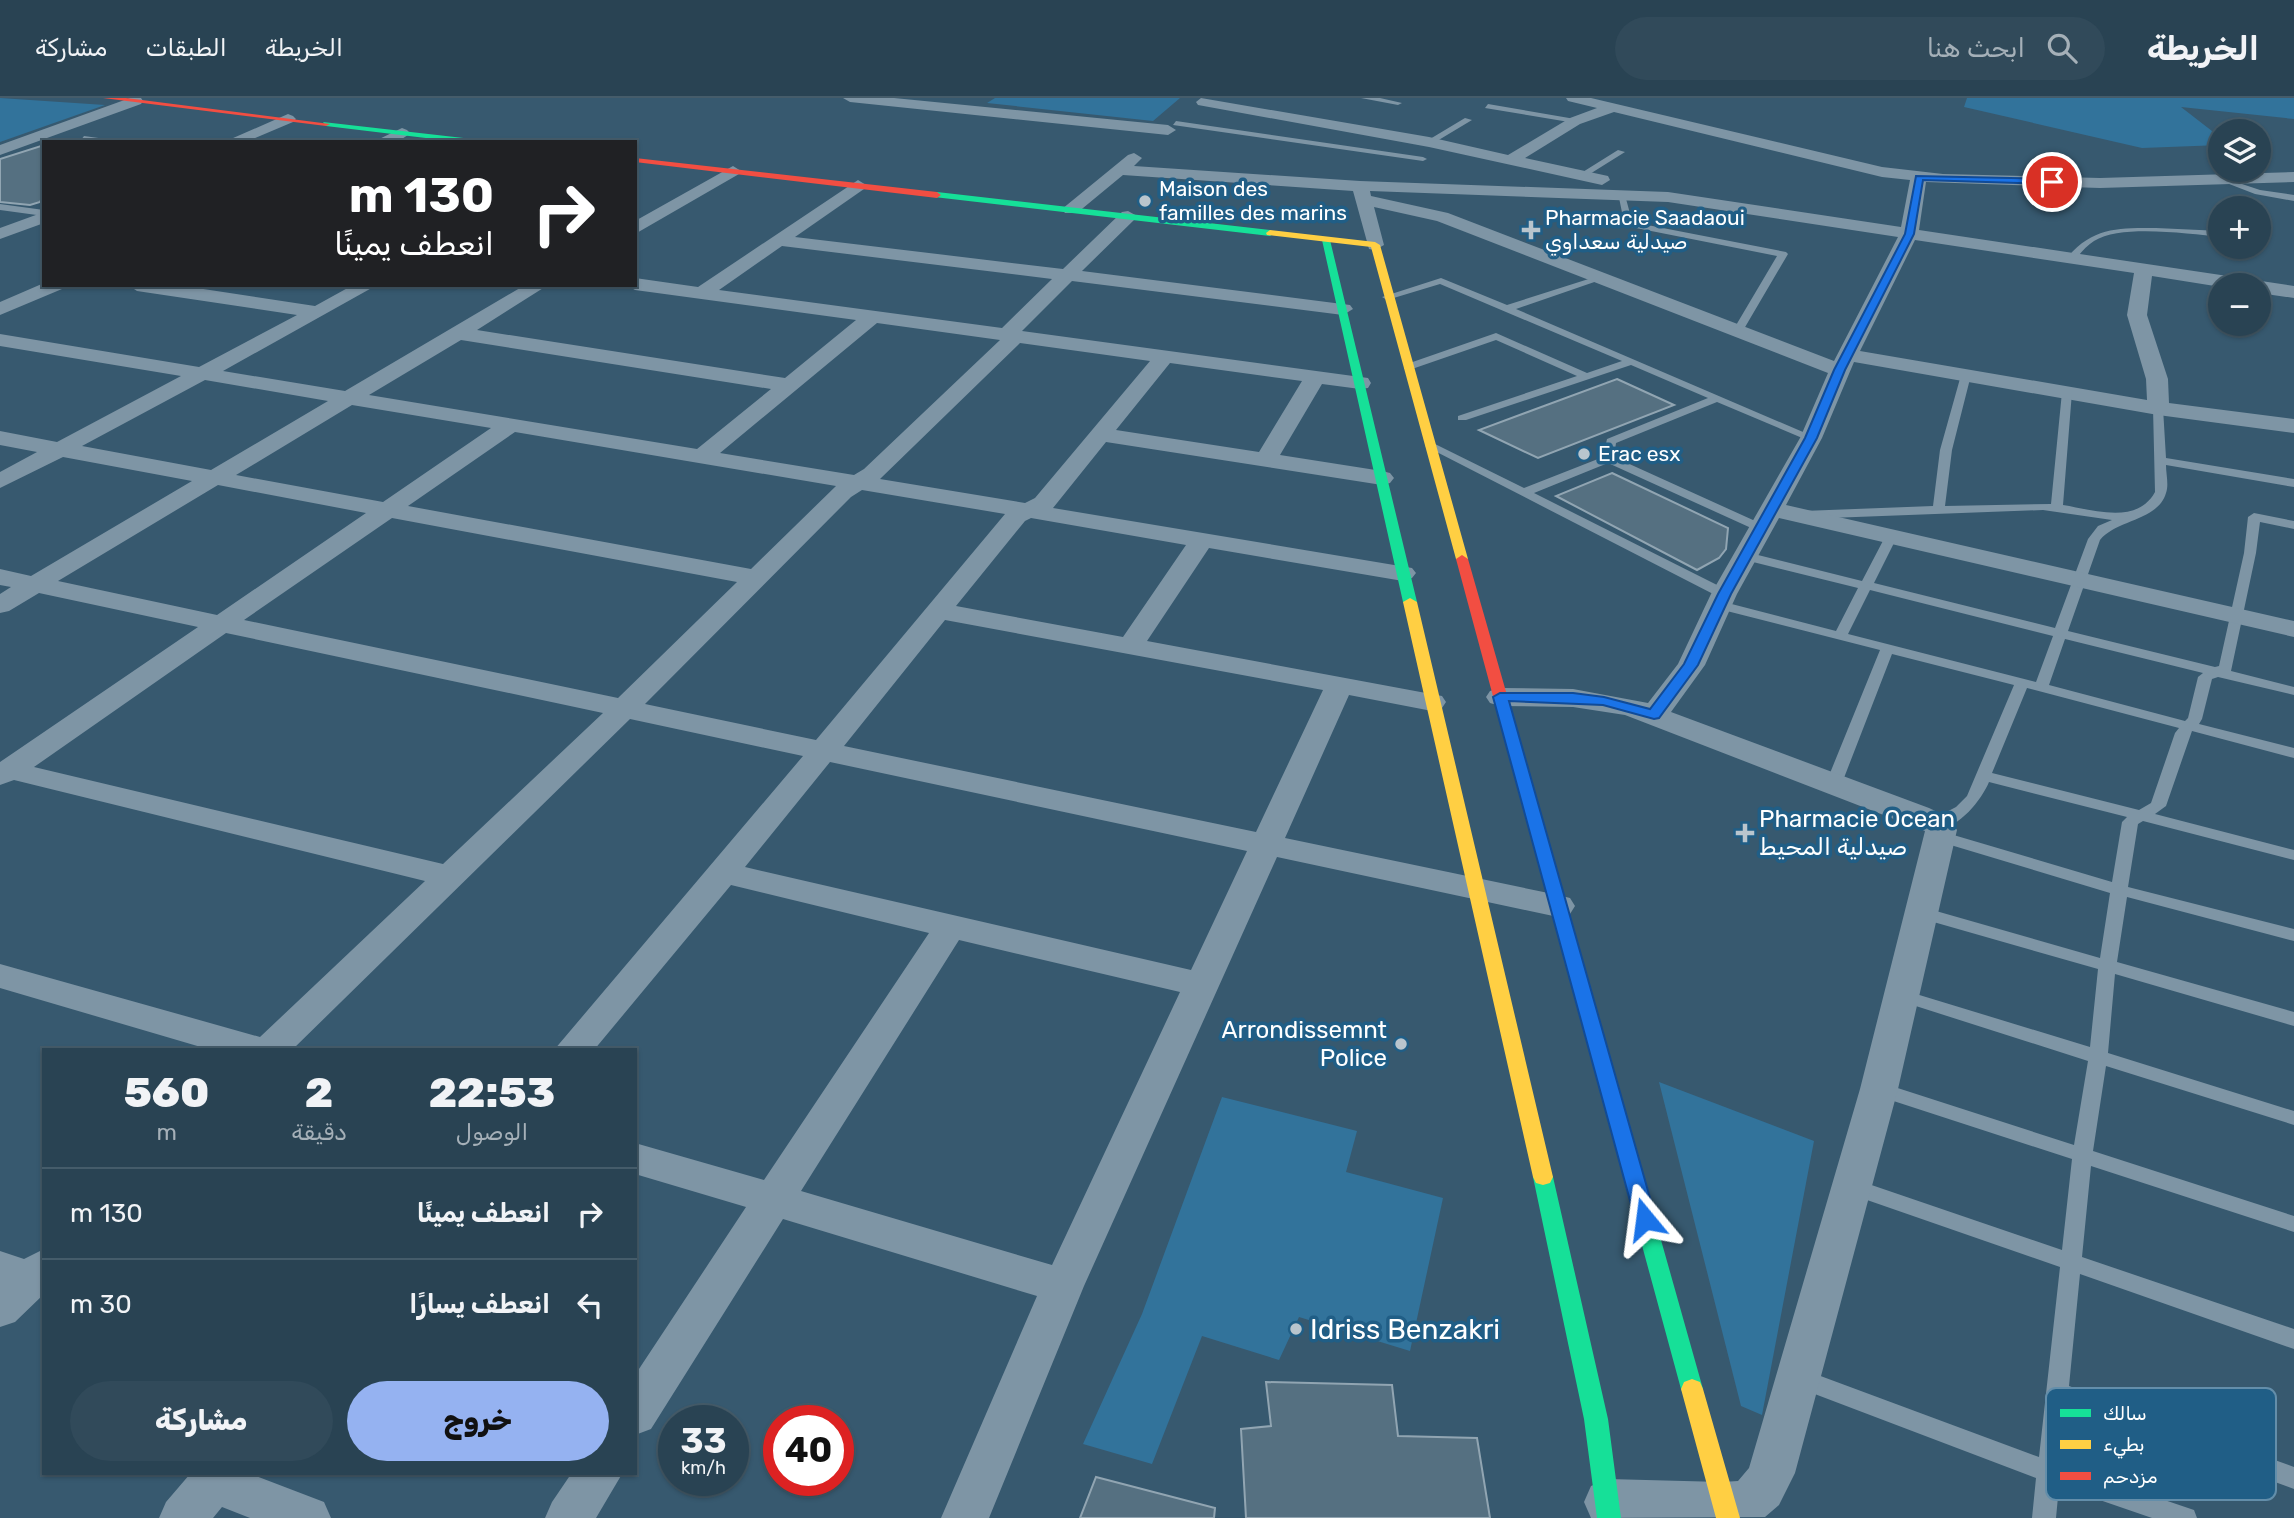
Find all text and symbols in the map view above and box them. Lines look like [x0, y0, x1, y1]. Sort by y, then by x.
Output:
search box [1615, 17, 2105, 80]
icon: search [2043, 29, 2081, 67]
text: الخريطة [2147, 29, 2259, 68]
text: ابحث هنا [1927, 33, 2025, 64]
text: مشاركة [35, 34, 107, 62]
text: الطبقات [145, 34, 227, 62]
text: الخريطة [265, 34, 343, 62]
map controls [2208, 119, 2271, 336]
button: layers [2208, 119, 2271, 182]
pin [2022, 152, 2082, 212]
icon: arrive [2033, 163, 2071, 201]
text: 130 m [349, 166, 494, 224]
icon: right [518, 168, 609, 259]
place label: Maison des familles des marins [1159, 176, 1347, 225]
marker: Maison des familles des marins [1137, 193, 1153, 209]
button: + [2208, 196, 2271, 259]
place label: Pharmacie Saadaoui صيدلية سعداوي [1545, 205, 1745, 256]
marker: Pharmacie Saadaoui صيدلية سعداوي [1523, 222, 1539, 238]
text: انعطف يمينًا [334, 225, 494, 263]
button: − [2208, 273, 2271, 336]
place label: Erac esx [1598, 441, 1681, 466]
marker: Erac esx [1576, 446, 1592, 462]
place label: Pharmacie Ocean صيدلية المحيط [1759, 805, 1955, 861]
marker: Pharmacie Ocean صيدلية المحيط [1737, 825, 1753, 841]
place label: Arrondissemnt Police [1221, 1016, 1387, 1072]
marker: Arrondissemnt Police [1393, 1036, 1409, 1052]
text: 560 [124, 1068, 209, 1118]
text: 2 [305, 1068, 333, 1118]
text: 22:53 [429, 1068, 555, 1118]
text: m [156, 1118, 177, 1146]
text: دقيقة [291, 1118, 347, 1146]
text: الوصول [456, 1118, 528, 1146]
position arrow [1608, 1182, 1682, 1256]
icon: right [571, 1195, 609, 1233]
text: 130 m [70, 1198, 143, 1229]
text: انعطف يمينًا [417, 1198, 550, 1229]
icon: left [571, 1286, 609, 1324]
text: 30 m [70, 1289, 132, 1320]
text: انعطف يسارًا [409, 1289, 550, 1320]
place label: Idriss Benzakri [1310, 1313, 1500, 1346]
marker: Idriss Benzakri [1288, 1321, 1304, 1337]
button: مشاركة [70, 1381, 333, 1461]
button: خروج [347, 1381, 609, 1461]
legend [2046, 1388, 2276, 1500]
text: سالك [2103, 1402, 2147, 1425]
speed limit sign: 40 [763, 1405, 854, 1496]
text: 33 [680, 1420, 727, 1462]
text: بطيء [2103, 1433, 2145, 1459]
text: km/h [681, 1457, 726, 1479]
text: مزدحم [2103, 1465, 2158, 1489]

